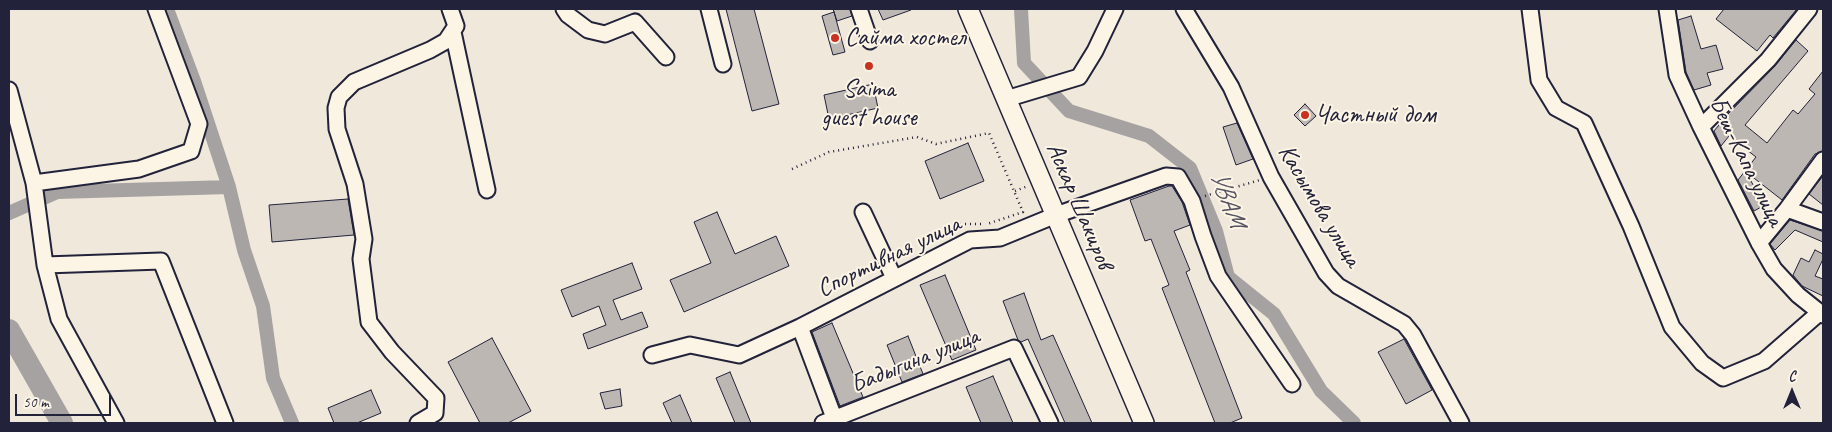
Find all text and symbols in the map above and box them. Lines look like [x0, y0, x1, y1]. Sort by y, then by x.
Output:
place label: Сайма хостел [845, 23, 966, 53]
marker: Сайма хостел [829, 32, 841, 44]
marker: Saima guest house [863, 60, 875, 72]
place label: Saima guest house [821, 74, 917, 133]
street label: Беш-Капа улица [1702, 93, 1790, 231]
place label: Частный дом [1315, 100, 1435, 130]
marker: Частный дом [1299, 109, 1311, 121]
street label: Аскар Шакиров [1039, 138, 1119, 274]
street label: Касымова улица [1271, 139, 1367, 273]
water label: УВАМ [1202, 167, 1252, 231]
street label: Спортивная улица [812, 209, 966, 305]
street label: Бадыгина улица [846, 322, 984, 400]
north arrow [1767, 367, 1817, 417]
text: С [1789, 368, 1795, 385]
scale bar [18, 384, 114, 416]
text: 50 m [23, 393, 49, 412]

